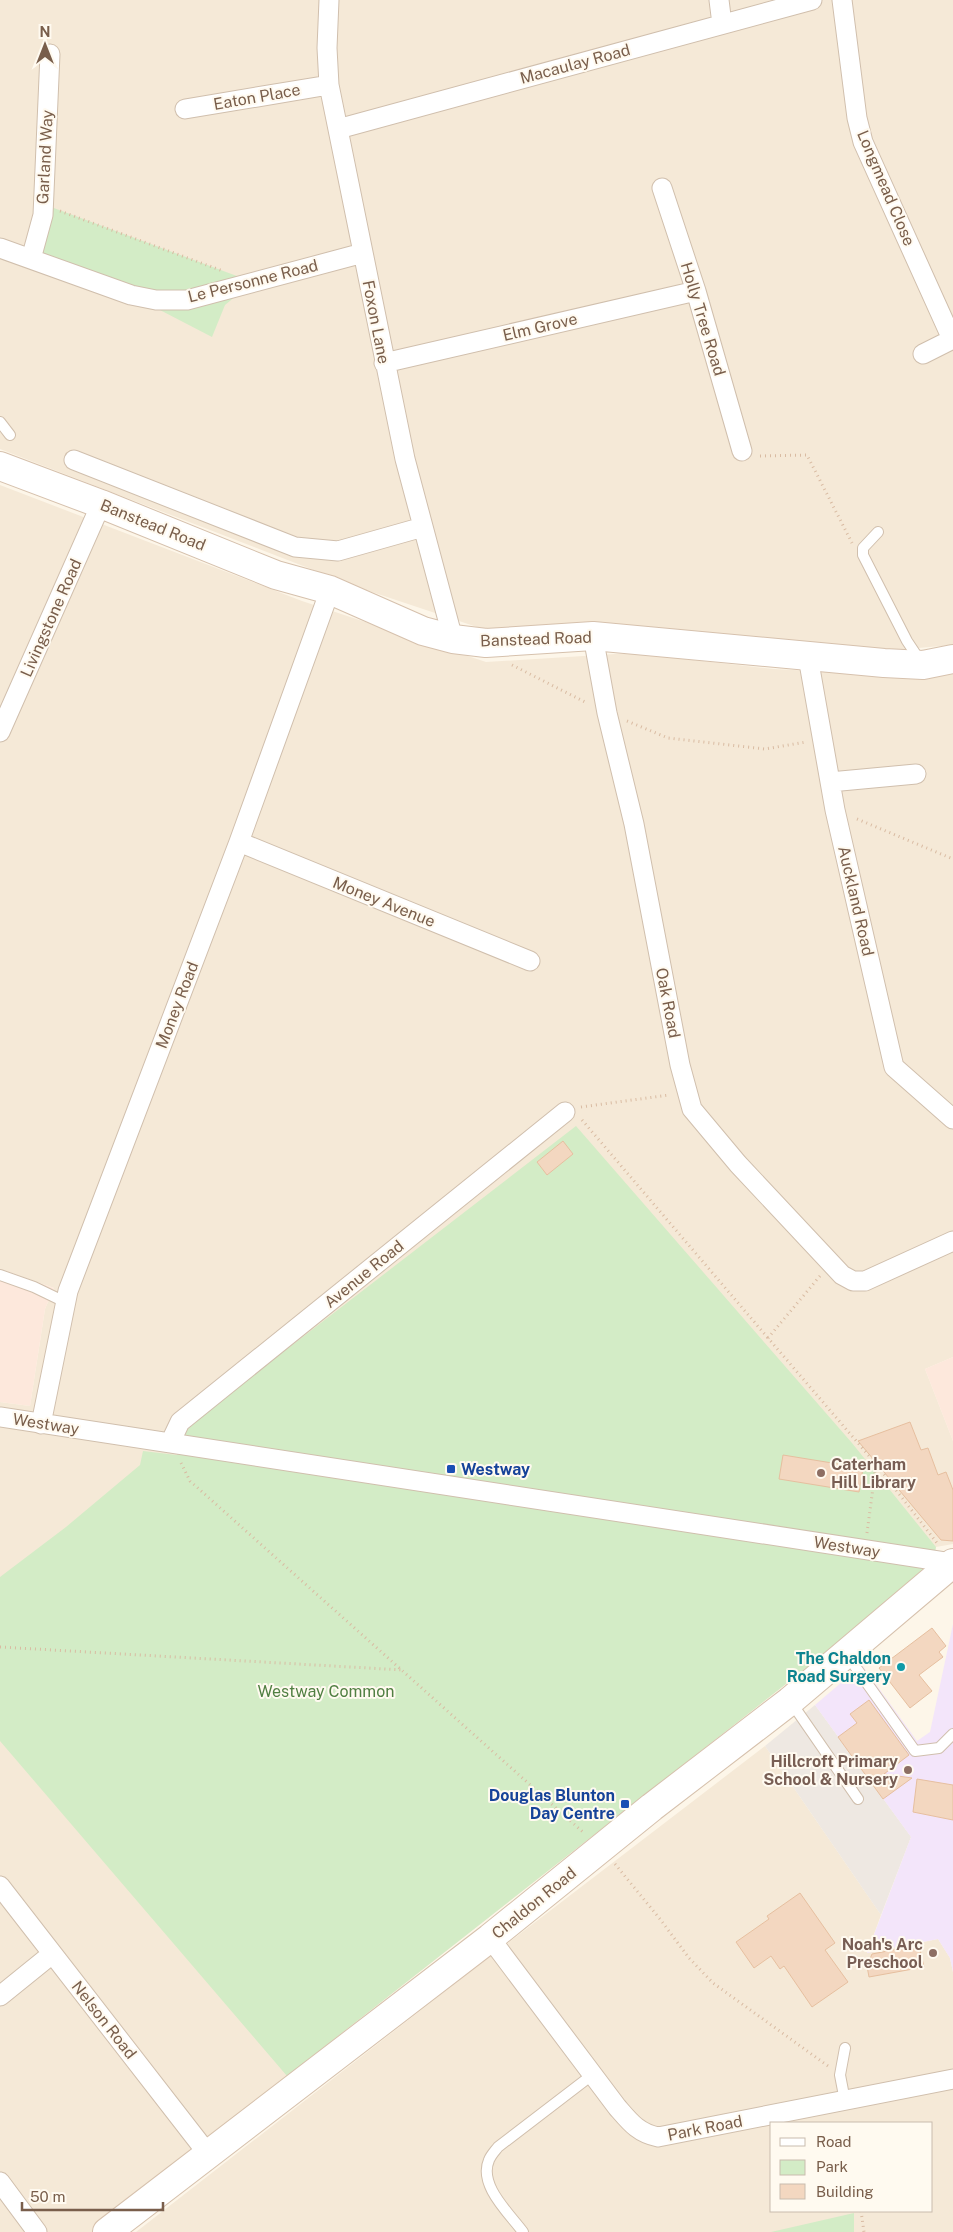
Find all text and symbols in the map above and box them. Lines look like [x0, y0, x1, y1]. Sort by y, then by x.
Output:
north arrow [20, 20, 70, 70]
text: N [40, 24, 50, 40]
street label: Macaulay Road [518, 40, 632, 88]
street label: Eaton Place [212, 80, 302, 114]
street label: Garland Way [33, 109, 57, 205]
street label: Longmead Close [853, 127, 919, 249]
street label: Le Personne Road [186, 256, 320, 306]
street label: Holly Tree Road [677, 260, 729, 378]
street label: Foxon Lane [359, 279, 393, 365]
street label: Elm Grove [501, 309, 579, 345]
street label: Banstead Road [98, 495, 208, 555]
street label: Livingstone Road [16, 556, 86, 680]
street label: Banstead Road [480, 628, 592, 650]
street label: Auckland Road [834, 844, 878, 958]
street label: Money Avenue [330, 873, 438, 931]
street label: Money Road [152, 959, 202, 1051]
street label: Oak Road [652, 966, 684, 1040]
street label: Avenue Road [320, 1236, 408, 1312]
street label: Westway [11, 1409, 81, 1439]
place label: Caterham Hill Library [831, 1455, 916, 1492]
place label: Westway [461, 1460, 530, 1479]
marker: Westway [445, 1463, 457, 1475]
marker: Caterham Hill Library [815, 1467, 827, 1479]
street label: Westway [812, 1532, 882, 1562]
place label: The Chaldon Road Surgery [787, 1649, 891, 1686]
marker: The Chaldon Road Surgery [895, 1661, 907, 1673]
park label: Westway Common [258, 1682, 394, 1701]
place label: Hillcroft Primary School & Nursery [763, 1752, 898, 1789]
marker: Hillcroft Primary School & Nursery [902, 1764, 914, 1776]
place label: Douglas Blunton Day Centre [489, 1786, 615, 1823]
marker: Douglas Blunton Day Centre [619, 1798, 631, 1810]
street label: Chaldon Road [488, 1863, 580, 1943]
place label: Noah's Arc Preschool [842, 1935, 923, 1972]
marker: Noah's Arc Preschool [927, 1947, 939, 1959]
street label: Nelson Road [68, 1977, 140, 2063]
street label: Park Road [666, 2111, 744, 2145]
legend [770, 2122, 933, 2212]
text: Road [816, 2133, 852, 2150]
text: Park [816, 2158, 848, 2175]
scale bar [22, 2180, 164, 2212]
text: Building [816, 2183, 874, 2200]
text: 50 m [30, 2188, 65, 2205]

